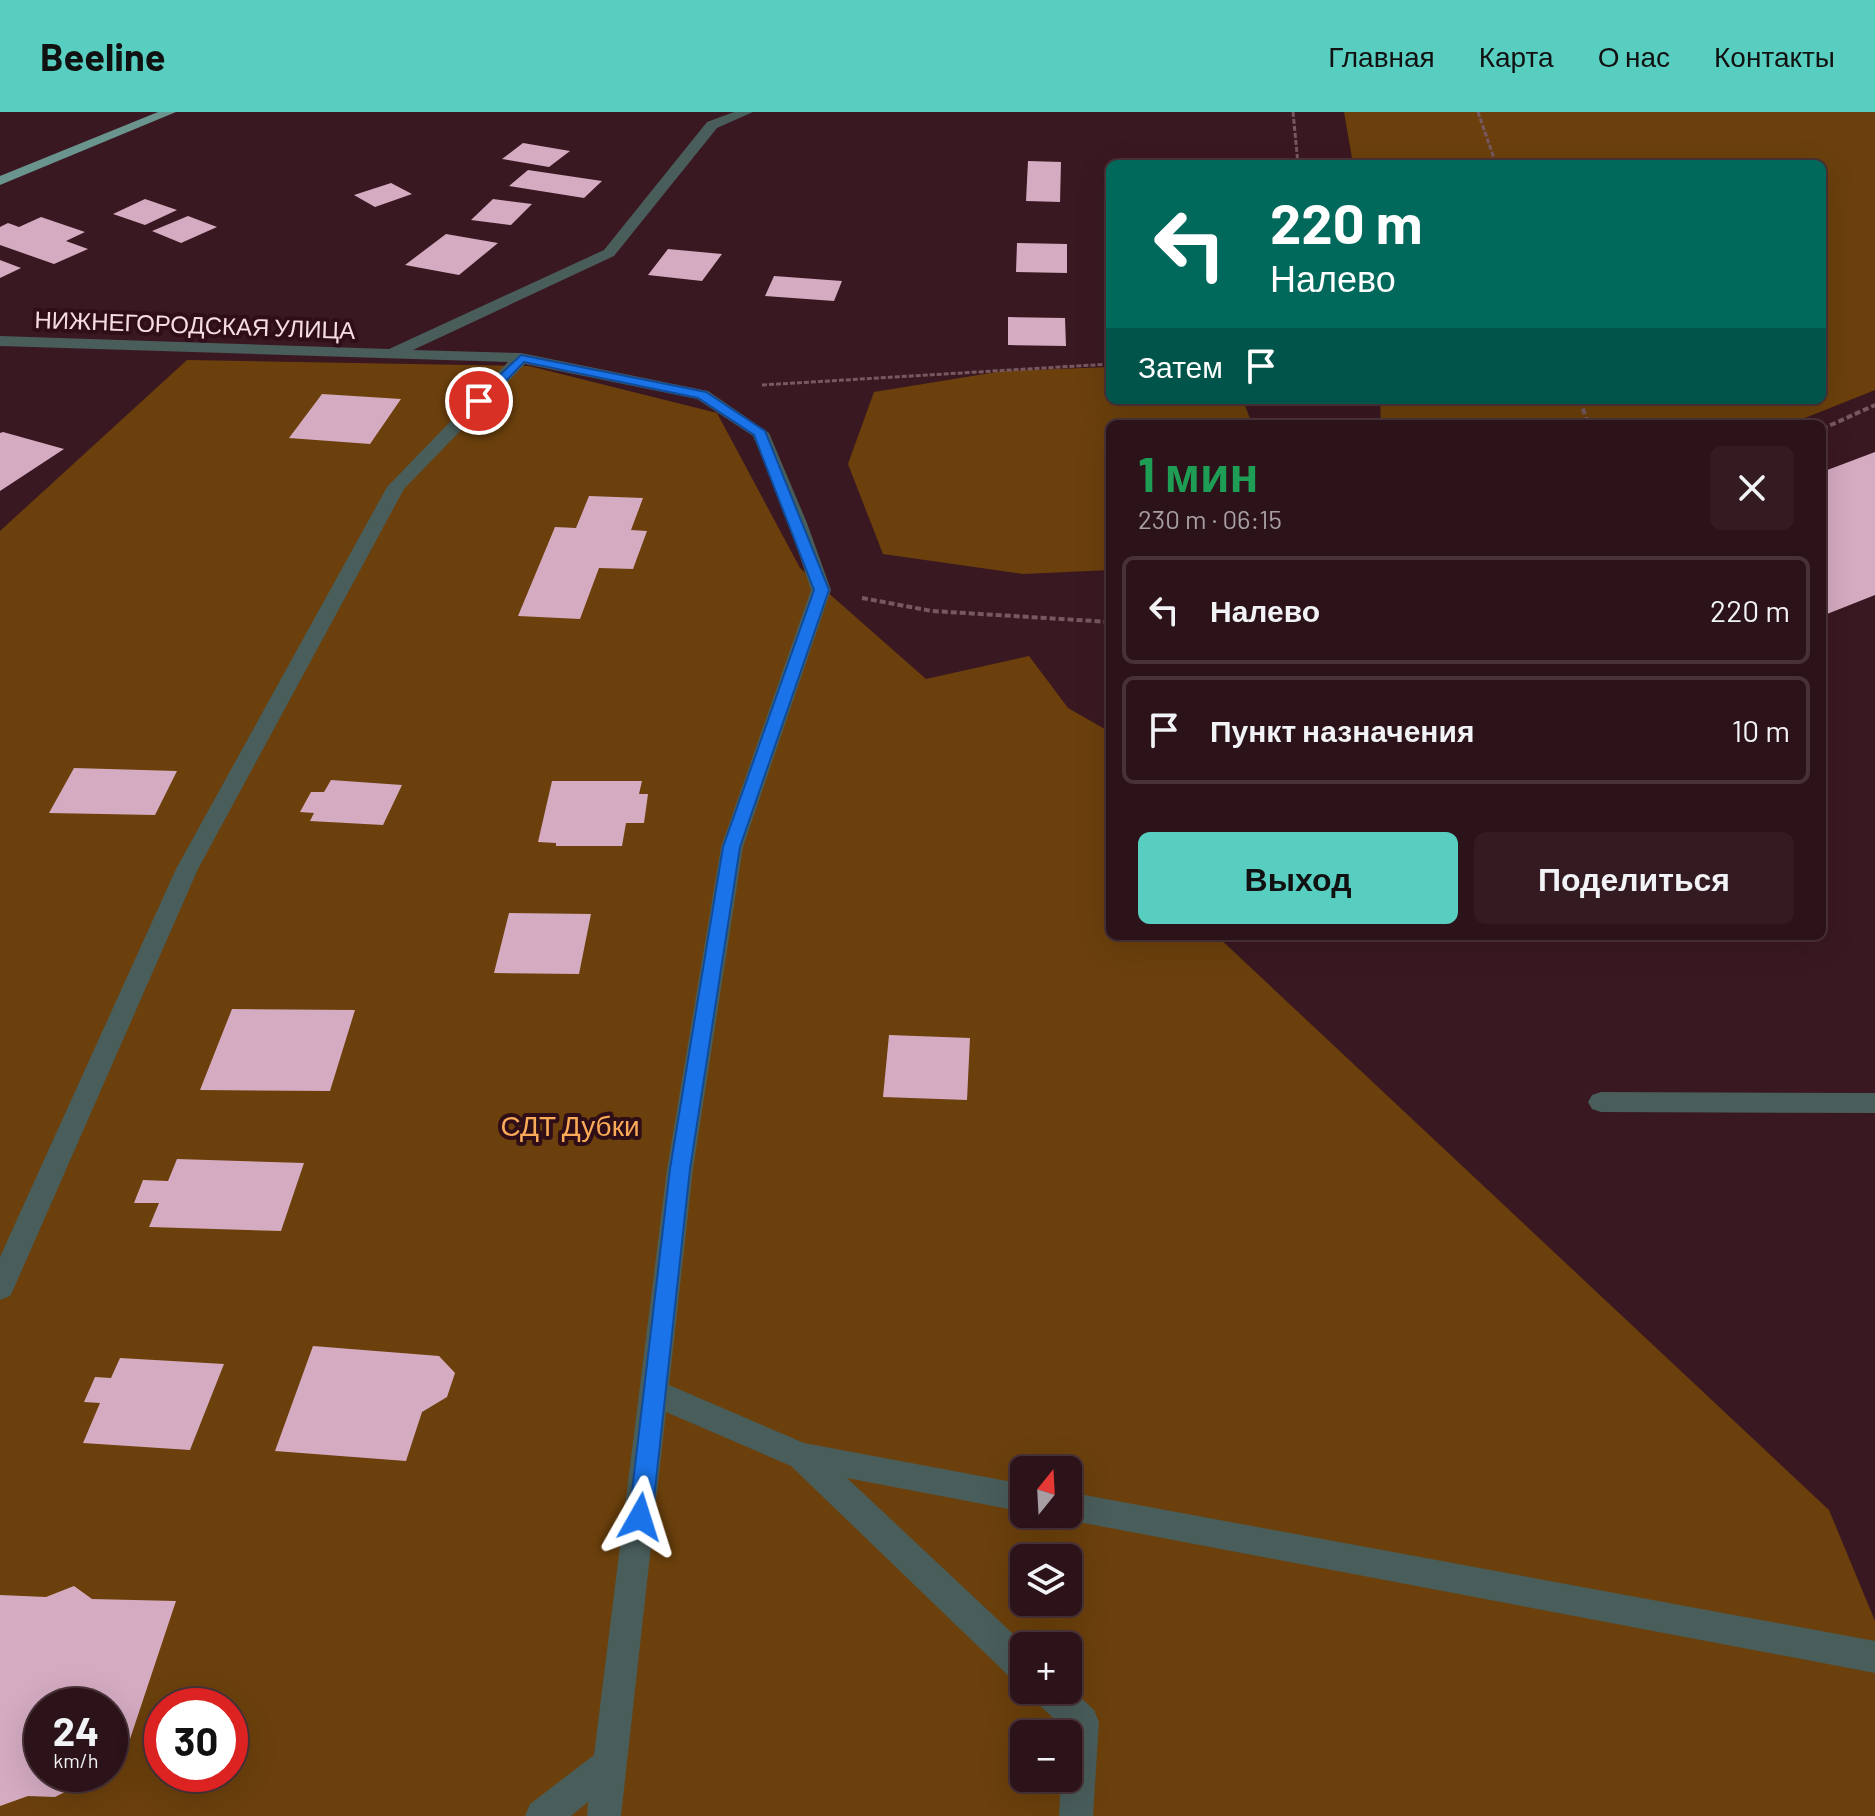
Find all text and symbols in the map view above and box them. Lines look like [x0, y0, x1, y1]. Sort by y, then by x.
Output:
text: Beeline [40, 33, 165, 79]
text: Главная [1328, 39, 1435, 73]
text: Карта [1479, 39, 1554, 73]
text: О нас [1598, 39, 1670, 73]
text: Контакты [1714, 39, 1835, 73]
text: 220 m [1270, 188, 1423, 255]
icon: left [1138, 192, 1242, 296]
text: Налево [1270, 256, 1396, 299]
street label: НИЖНЕГОРОДСКАЯ УЛИЦА [34, 304, 356, 344]
icon: arrive [1239, 344, 1283, 388]
text: Затем [1138, 348, 1223, 384]
pin [445, 367, 513, 435]
icon: arrive [457, 379, 501, 423]
text: 1 мин [1138, 444, 1259, 502]
button: close [1710, 446, 1794, 530]
text: 230 m · 06:15 [1138, 503, 1282, 534]
icon: left [1142, 588, 1186, 632]
text: Налево [1210, 592, 1320, 628]
text: 220 m [1710, 592, 1790, 628]
icon: arrive [1142, 708, 1186, 752]
text: Пункт назначения [1210, 712, 1474, 748]
text: 10 m [1732, 712, 1790, 748]
button: Выход [1138, 832, 1458, 924]
button: Поделиться [1474, 832, 1794, 924]
park label: СДТ Дубки [500, 1108, 640, 1142]
north arrow [1010, 1456, 1082, 1528]
map controls [1010, 1456, 1082, 1792]
position arrow [598, 1475, 682, 1559]
button: layers [1010, 1544, 1082, 1616]
button: + [1010, 1632, 1082, 1704]
speed limit sign: 30 [144, 1688, 248, 1792]
text: 24 [53, 1706, 99, 1754]
button: − [1010, 1720, 1082, 1792]
text: km/h [53, 1748, 99, 1772]

